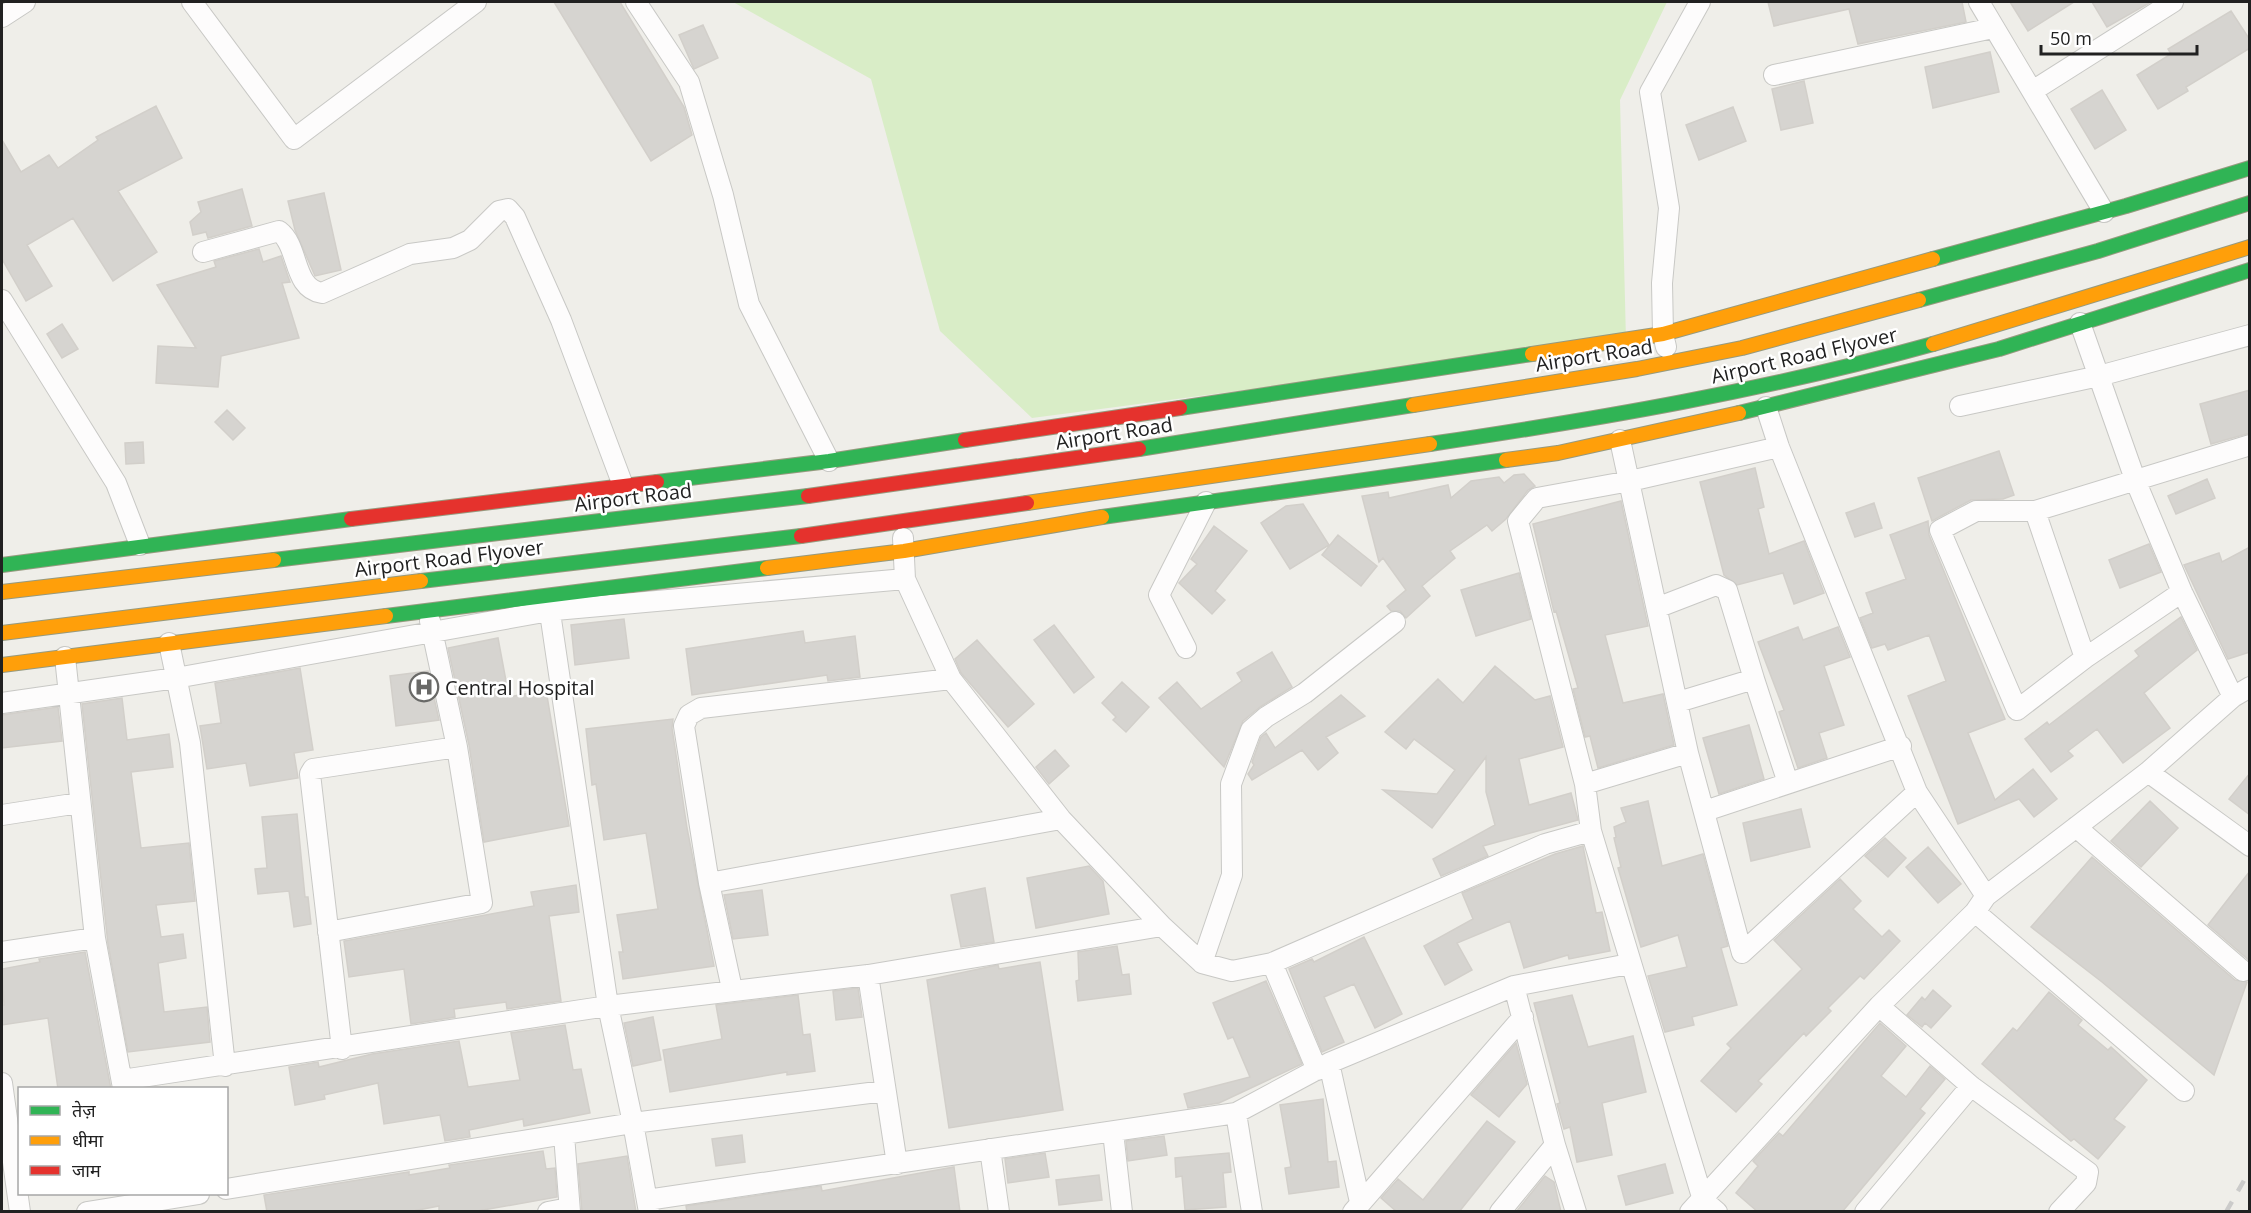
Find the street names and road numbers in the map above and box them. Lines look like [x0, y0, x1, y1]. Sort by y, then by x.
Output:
street label: Airport Road Flyover [1708, 320, 1900, 390]
street label: Airport Road [1533, 332, 1655, 378]
street label: Airport Road [1053, 410, 1175, 456]
street label: Airport Road [573, 476, 693, 518]
street label: Airport Road Flyover [353, 533, 545, 583]

